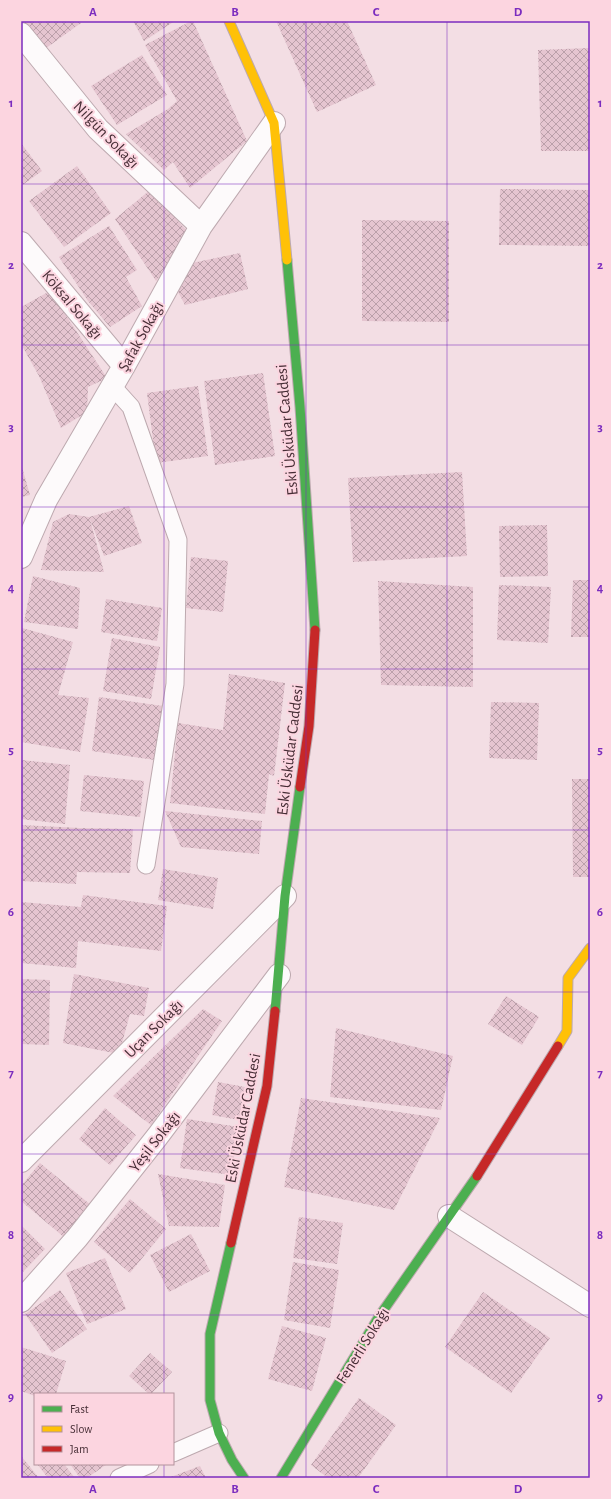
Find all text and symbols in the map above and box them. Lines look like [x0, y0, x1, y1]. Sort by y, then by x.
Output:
text: A [89, 6, 97, 19]
text: B [231, 6, 239, 19]
text: C [373, 6, 380, 19]
text: D [514, 6, 523, 19]
text: 1 [9, 97, 13, 110]
text: 1 [598, 97, 602, 110]
street label: Nilgün Sokağı [70, 98, 142, 171]
text: 2 [8, 259, 14, 272]
text: 2 [597, 259, 603, 272]
street label: Köksal Sokağı [39, 267, 106, 342]
street label: Şafak Sokağı [115, 299, 167, 374]
street label: Eski Üsküdar Caddesi [271, 364, 301, 496]
text: 3 [8, 421, 14, 434]
text: 3 [597, 421, 603, 434]
text: 4 [8, 582, 15, 595]
text: 4 [597, 582, 604, 595]
street label: Eski Üsküdar Caddesi [272, 684, 306, 816]
text: 5 [8, 744, 14, 757]
text: 5 [597, 744, 603, 757]
text: 6 [8, 906, 14, 919]
text: 6 [597, 906, 603, 919]
street label: Uçan Sokağı [122, 997, 186, 1061]
street label: Eski Üsküdar Caddesi [221, 1052, 263, 1184]
text: 7 [8, 1067, 14, 1080]
text: 7 [597, 1067, 603, 1080]
street label: Yeşil Sokağı [126, 1108, 183, 1175]
text: 8 [8, 1229, 14, 1242]
text: 8 [597, 1229, 603, 1242]
street label: Fenerli Sokağı [333, 1305, 392, 1386]
text: 9 [8, 1391, 14, 1404]
text: 9 [597, 1391, 603, 1404]
legend [34, 1393, 174, 1465]
text: Fast [70, 1403, 89, 1415]
text: Slow [70, 1423, 92, 1435]
text: Jam [70, 1443, 89, 1455]
text: A [89, 1483, 97, 1496]
text: B [231, 1483, 239, 1496]
text: C [373, 1483, 380, 1496]
text: D [514, 1483, 523, 1496]

